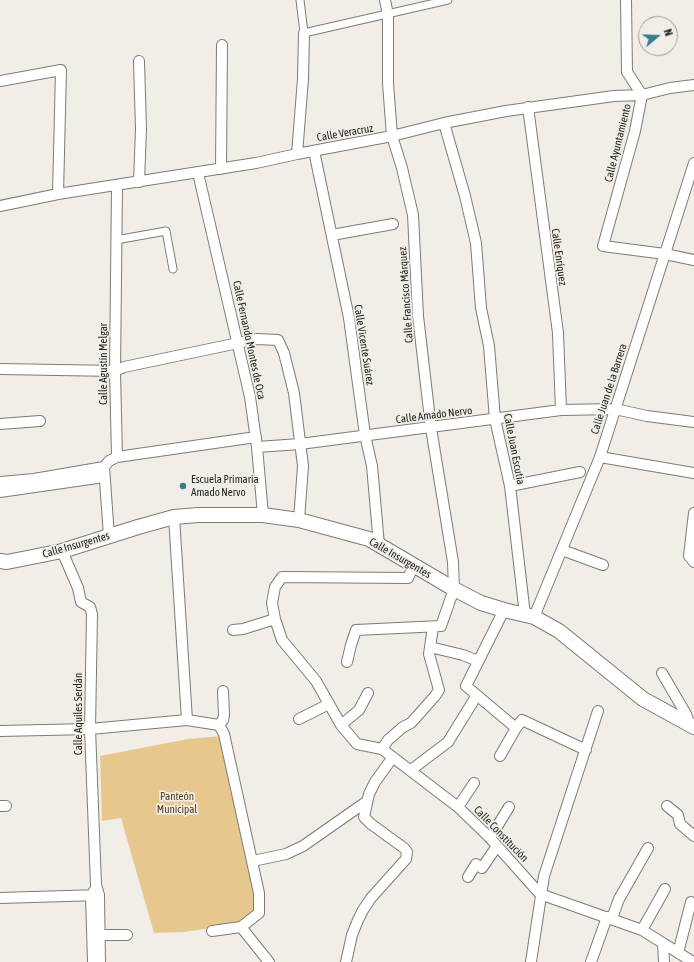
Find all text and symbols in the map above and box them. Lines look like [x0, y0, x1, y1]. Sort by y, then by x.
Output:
north arrow [638, 16, 678, 56]
text: N [662, 27, 675, 37]
street label: Calle Ayuntamiento [602, 103, 634, 183]
street label: Calle Veracruz [316, 122, 374, 144]
street label: Calle Enríquez [548, 228, 570, 286]
street label: Calle Francisco Márquez [396, 246, 416, 344]
street label: Calle Fernando Montes de Oca [230, 279, 268, 401]
street label: Calle Vicente Suárez [351, 304, 377, 386]
street label: Calle Agustín Melgar [97, 323, 111, 405]
street label: Calle Juan de la Barrera [588, 342, 630, 436]
street label: Calle Amado Nervo [395, 404, 473, 426]
street label: Calle Juan Escutia [501, 412, 527, 486]
place label: Escuela Primaria Amado Nervo [191, 473, 259, 499]
marker: Escuela Primaria Amado Nervo [178, 481, 188, 491]
street label: Calle Insurgentes [41, 529, 111, 561]
street label: Calle Insurgentes [367, 535, 433, 581]
street label: Calle Aquiles Serdán [72, 673, 86, 755]
park label: Panteón Municipal [157, 790, 197, 816]
street label: Calle Constitución [471, 803, 531, 865]

